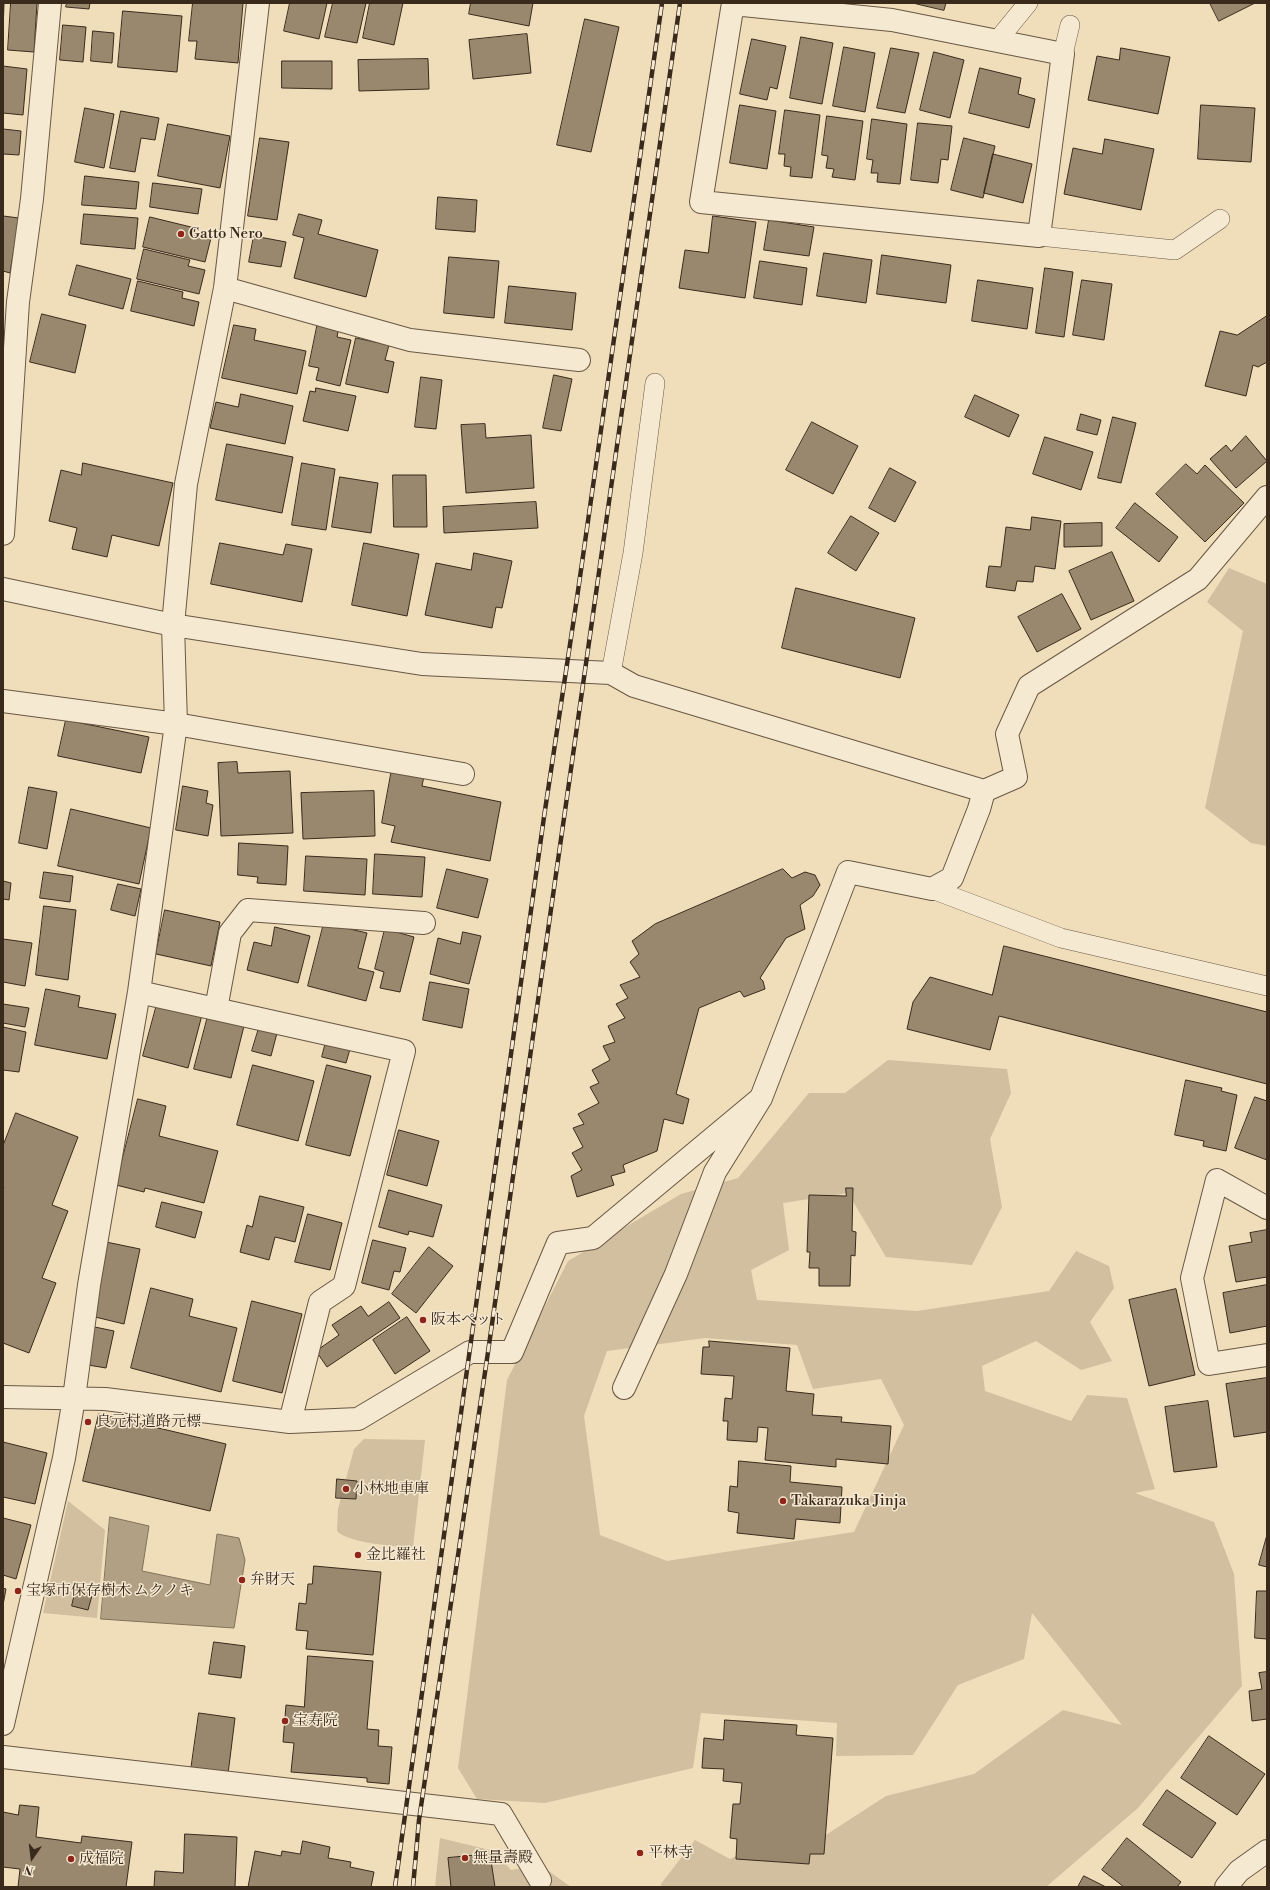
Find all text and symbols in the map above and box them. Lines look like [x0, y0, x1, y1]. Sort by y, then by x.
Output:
place label: Gatto Nero [189, 225, 263, 243]
marker: Gatto Nero [176, 229, 186, 239]
place label: 阪本ペット [431, 1311, 506, 1329]
marker: 阪本ペット [418, 1315, 428, 1325]
place label: 良元村道路元標 [96, 1413, 201, 1431]
marker: 良元村道路元標 [83, 1417, 93, 1427]
place label: 小林地車庫 [354, 1480, 429, 1498]
marker: 小林地車庫 [341, 1484, 351, 1494]
place label: Takarazuka Jinja [791, 1492, 906, 1510]
marker: Takarazuka Jinja [778, 1496, 788, 1506]
place label: 金比羅社 [366, 1546, 426, 1564]
marker: 金比羅社 [353, 1550, 363, 1560]
place label: 弁財天 [250, 1571, 295, 1589]
marker: 弁財天 [237, 1575, 247, 1585]
place label: 宝塚市保存樹木 ムクノキ [26, 1582, 194, 1600]
marker: 宝塚市保存樹木 ムクノキ [13, 1586, 23, 1596]
place label: 宝寿院 [293, 1712, 338, 1730]
marker: 宝寿院 [280, 1716, 290, 1726]
north arrow [12, 1838, 52, 1878]
place label: 平林寺 [648, 1844, 693, 1862]
marker: 平林寺 [635, 1848, 645, 1858]
place label: 無量壽殿 [473, 1849, 533, 1867]
place label: 成福院 [79, 1850, 124, 1868]
marker: 無量壽殿 [460, 1853, 470, 1863]
marker: 成福院 [66, 1854, 76, 1864]
text: N [23, 1862, 35, 1877]

